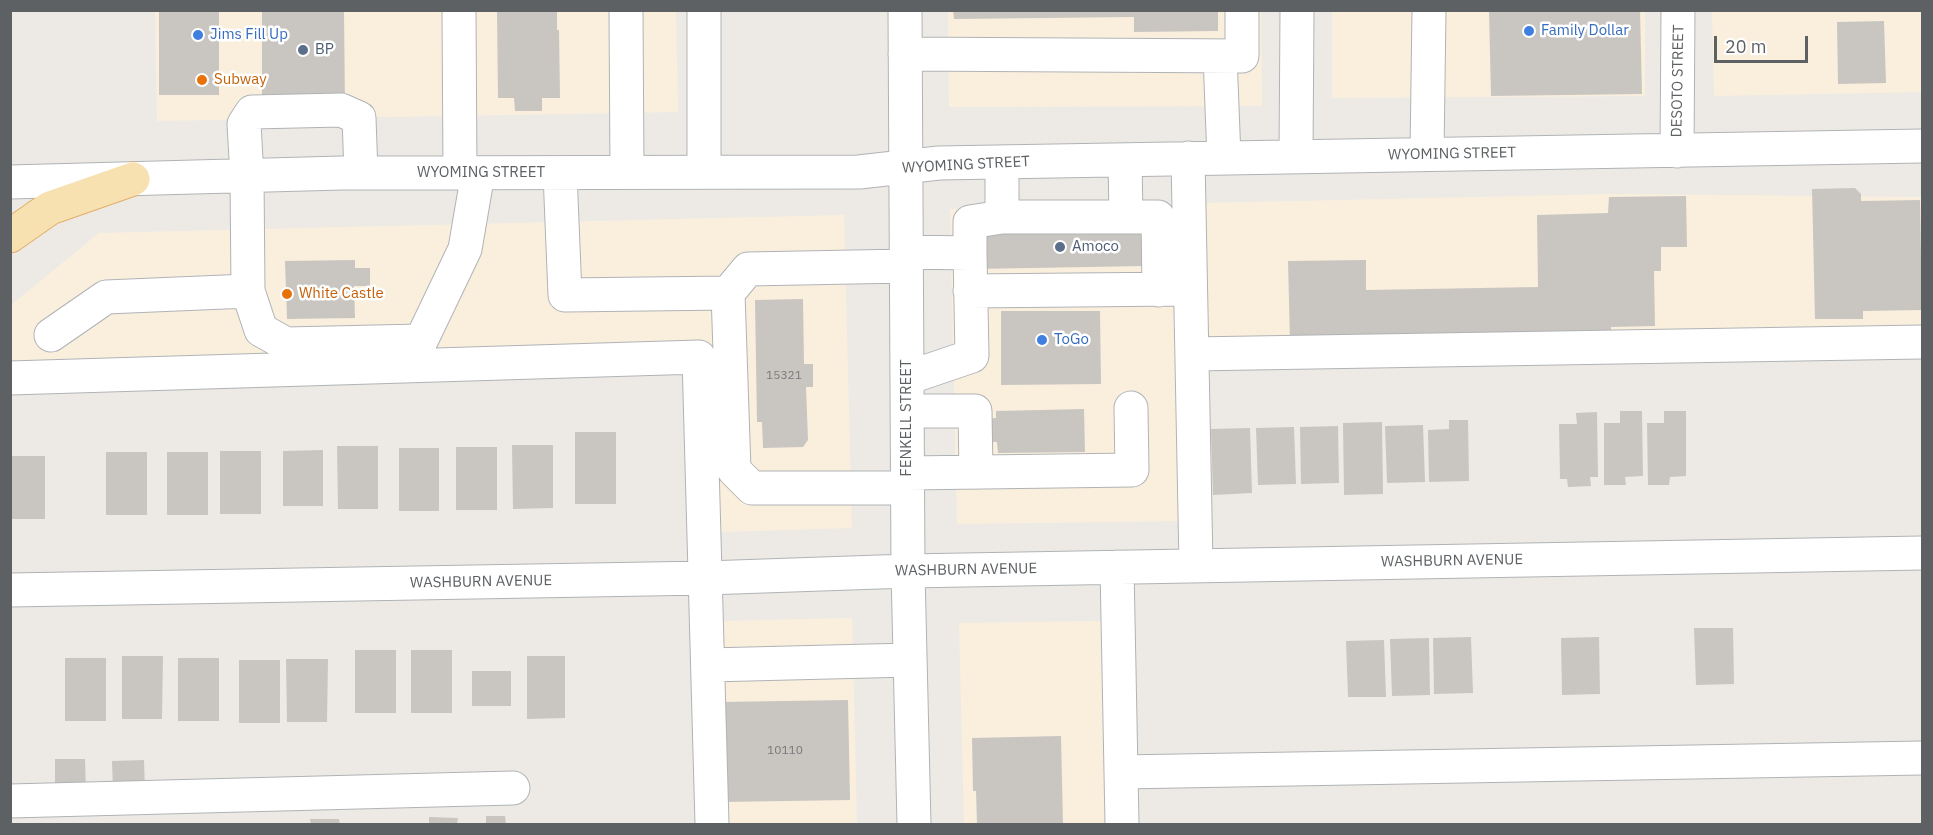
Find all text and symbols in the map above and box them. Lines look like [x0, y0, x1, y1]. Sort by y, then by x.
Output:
place label: Family Dollar [1541, 22, 1629, 40]
marker: Family Dollar [1522, 24, 1536, 38]
street label: DESOTO STREET [1668, 24, 1688, 138]
scale bar [1717, 24, 1812, 62]
place label: Jims Fill Up [210, 26, 288, 44]
marker: Jims Fill Up [191, 28, 205, 42]
text: 20 m [1725, 35, 1767, 58]
place label: BP [315, 41, 334, 59]
marker: BP [296, 43, 310, 57]
place label: Subway [214, 71, 267, 89]
marker: Subway [195, 73, 209, 87]
street label: WYOMING STREET [1388, 144, 1516, 164]
street label: WYOMING STREET [902, 153, 1030, 177]
street label: WYOMING STREET [417, 164, 545, 182]
place label: Amoco [1072, 238, 1119, 256]
marker: Amoco [1053, 240, 1067, 254]
place label: White Castle [299, 285, 384, 303]
marker: White Castle [280, 287, 294, 301]
place label: ToGo [1054, 331, 1089, 349]
marker: ToGo [1035, 333, 1049, 347]
street label: FENKELL STREET [898, 359, 916, 477]
house number: 15321 [766, 369, 802, 383]
street label: WASHBURN AVENUE [1381, 551, 1523, 571]
street label: WASHBURN AVENUE [895, 560, 1037, 580]
street label: WASHBURN AVENUE [410, 572, 552, 592]
house number: 10110 [767, 744, 803, 758]

